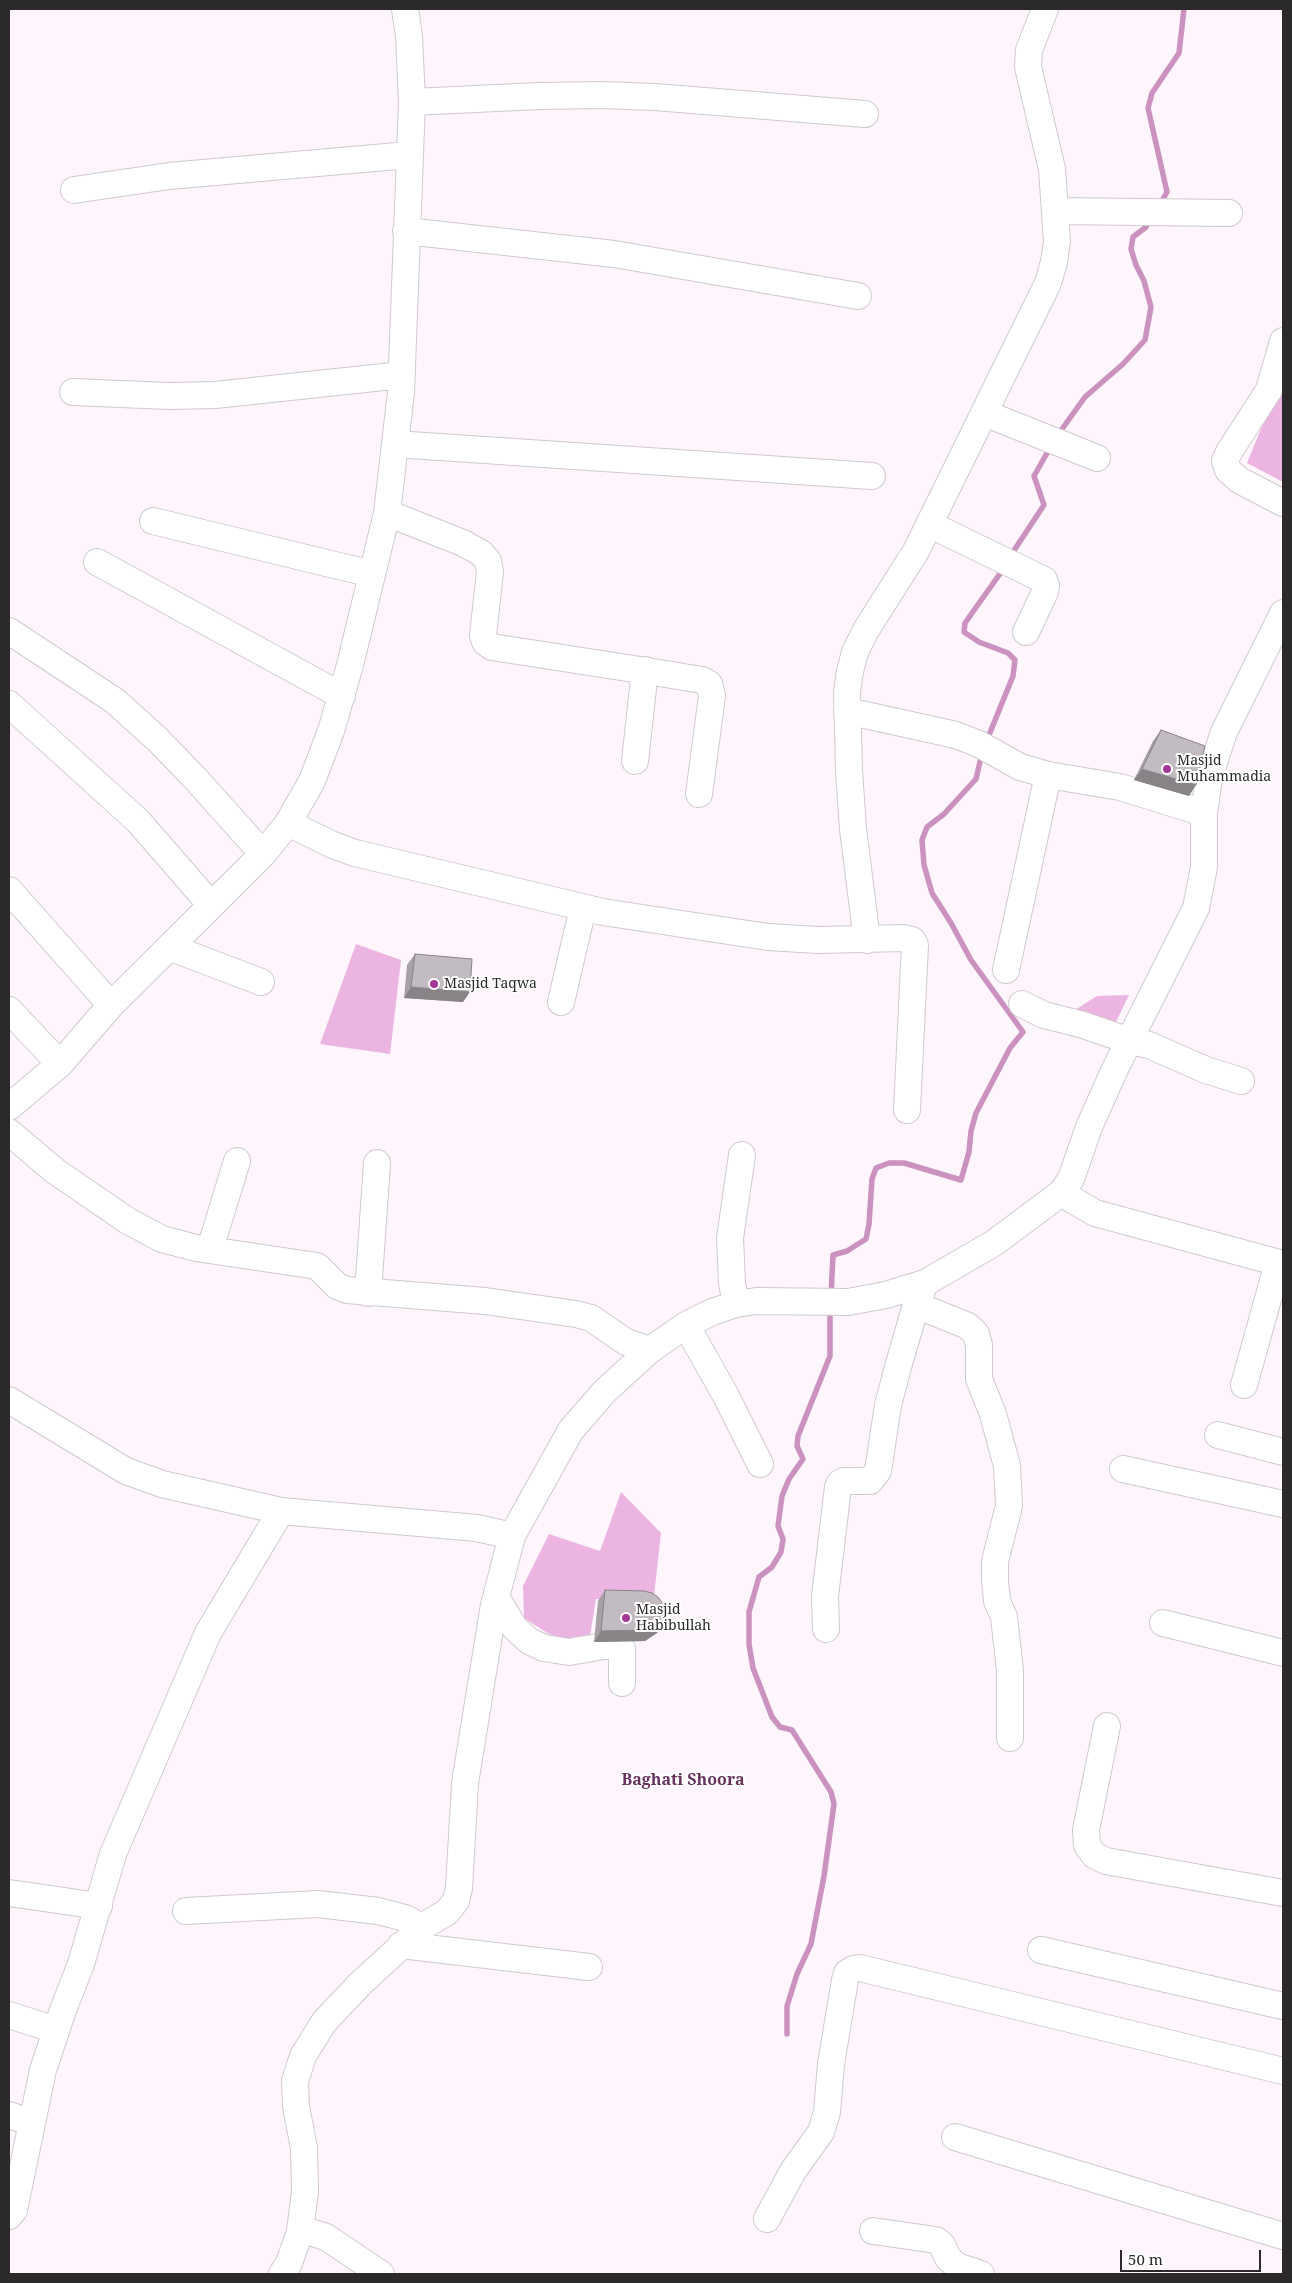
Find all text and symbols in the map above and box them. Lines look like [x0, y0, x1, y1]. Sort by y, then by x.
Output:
place label: Masjid Muhammadia [1177, 753, 1271, 786]
marker: Masjid Muhammadia [1161, 763, 1173, 775]
place label: Masjid Taqwa [444, 976, 537, 992]
marker: Masjid Taqwa [428, 978, 440, 990]
place label: Masjid Habibullah [636, 1602, 711, 1634]
marker: Masjid Habibullah [620, 1612, 632, 1624]
district label: Baghati Shoora [621, 1770, 745, 1790]
scale bar [1122, 2240, 1263, 2272]
text: 50 m [1128, 2249, 1163, 2269]

